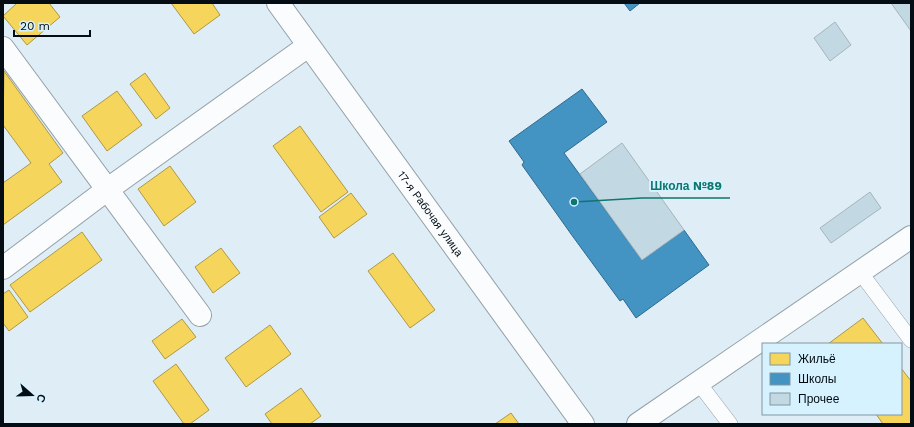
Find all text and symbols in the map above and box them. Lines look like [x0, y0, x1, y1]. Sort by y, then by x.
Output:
scale bar [14, 12, 90, 38]
text: 20 m [20, 19, 50, 33]
street label: 17-я Рабочая улица [395, 168, 466, 260]
callout: Школа №89 [642, 174, 730, 198]
text: Школа №89 [650, 179, 722, 193]
legend [762, 343, 902, 415]
text: Жильё [798, 352, 836, 366]
text: Школы [798, 372, 836, 386]
north arrow [12, 375, 52, 415]
text: С [33, 392, 48, 404]
text: Прочее [798, 392, 840, 406]

